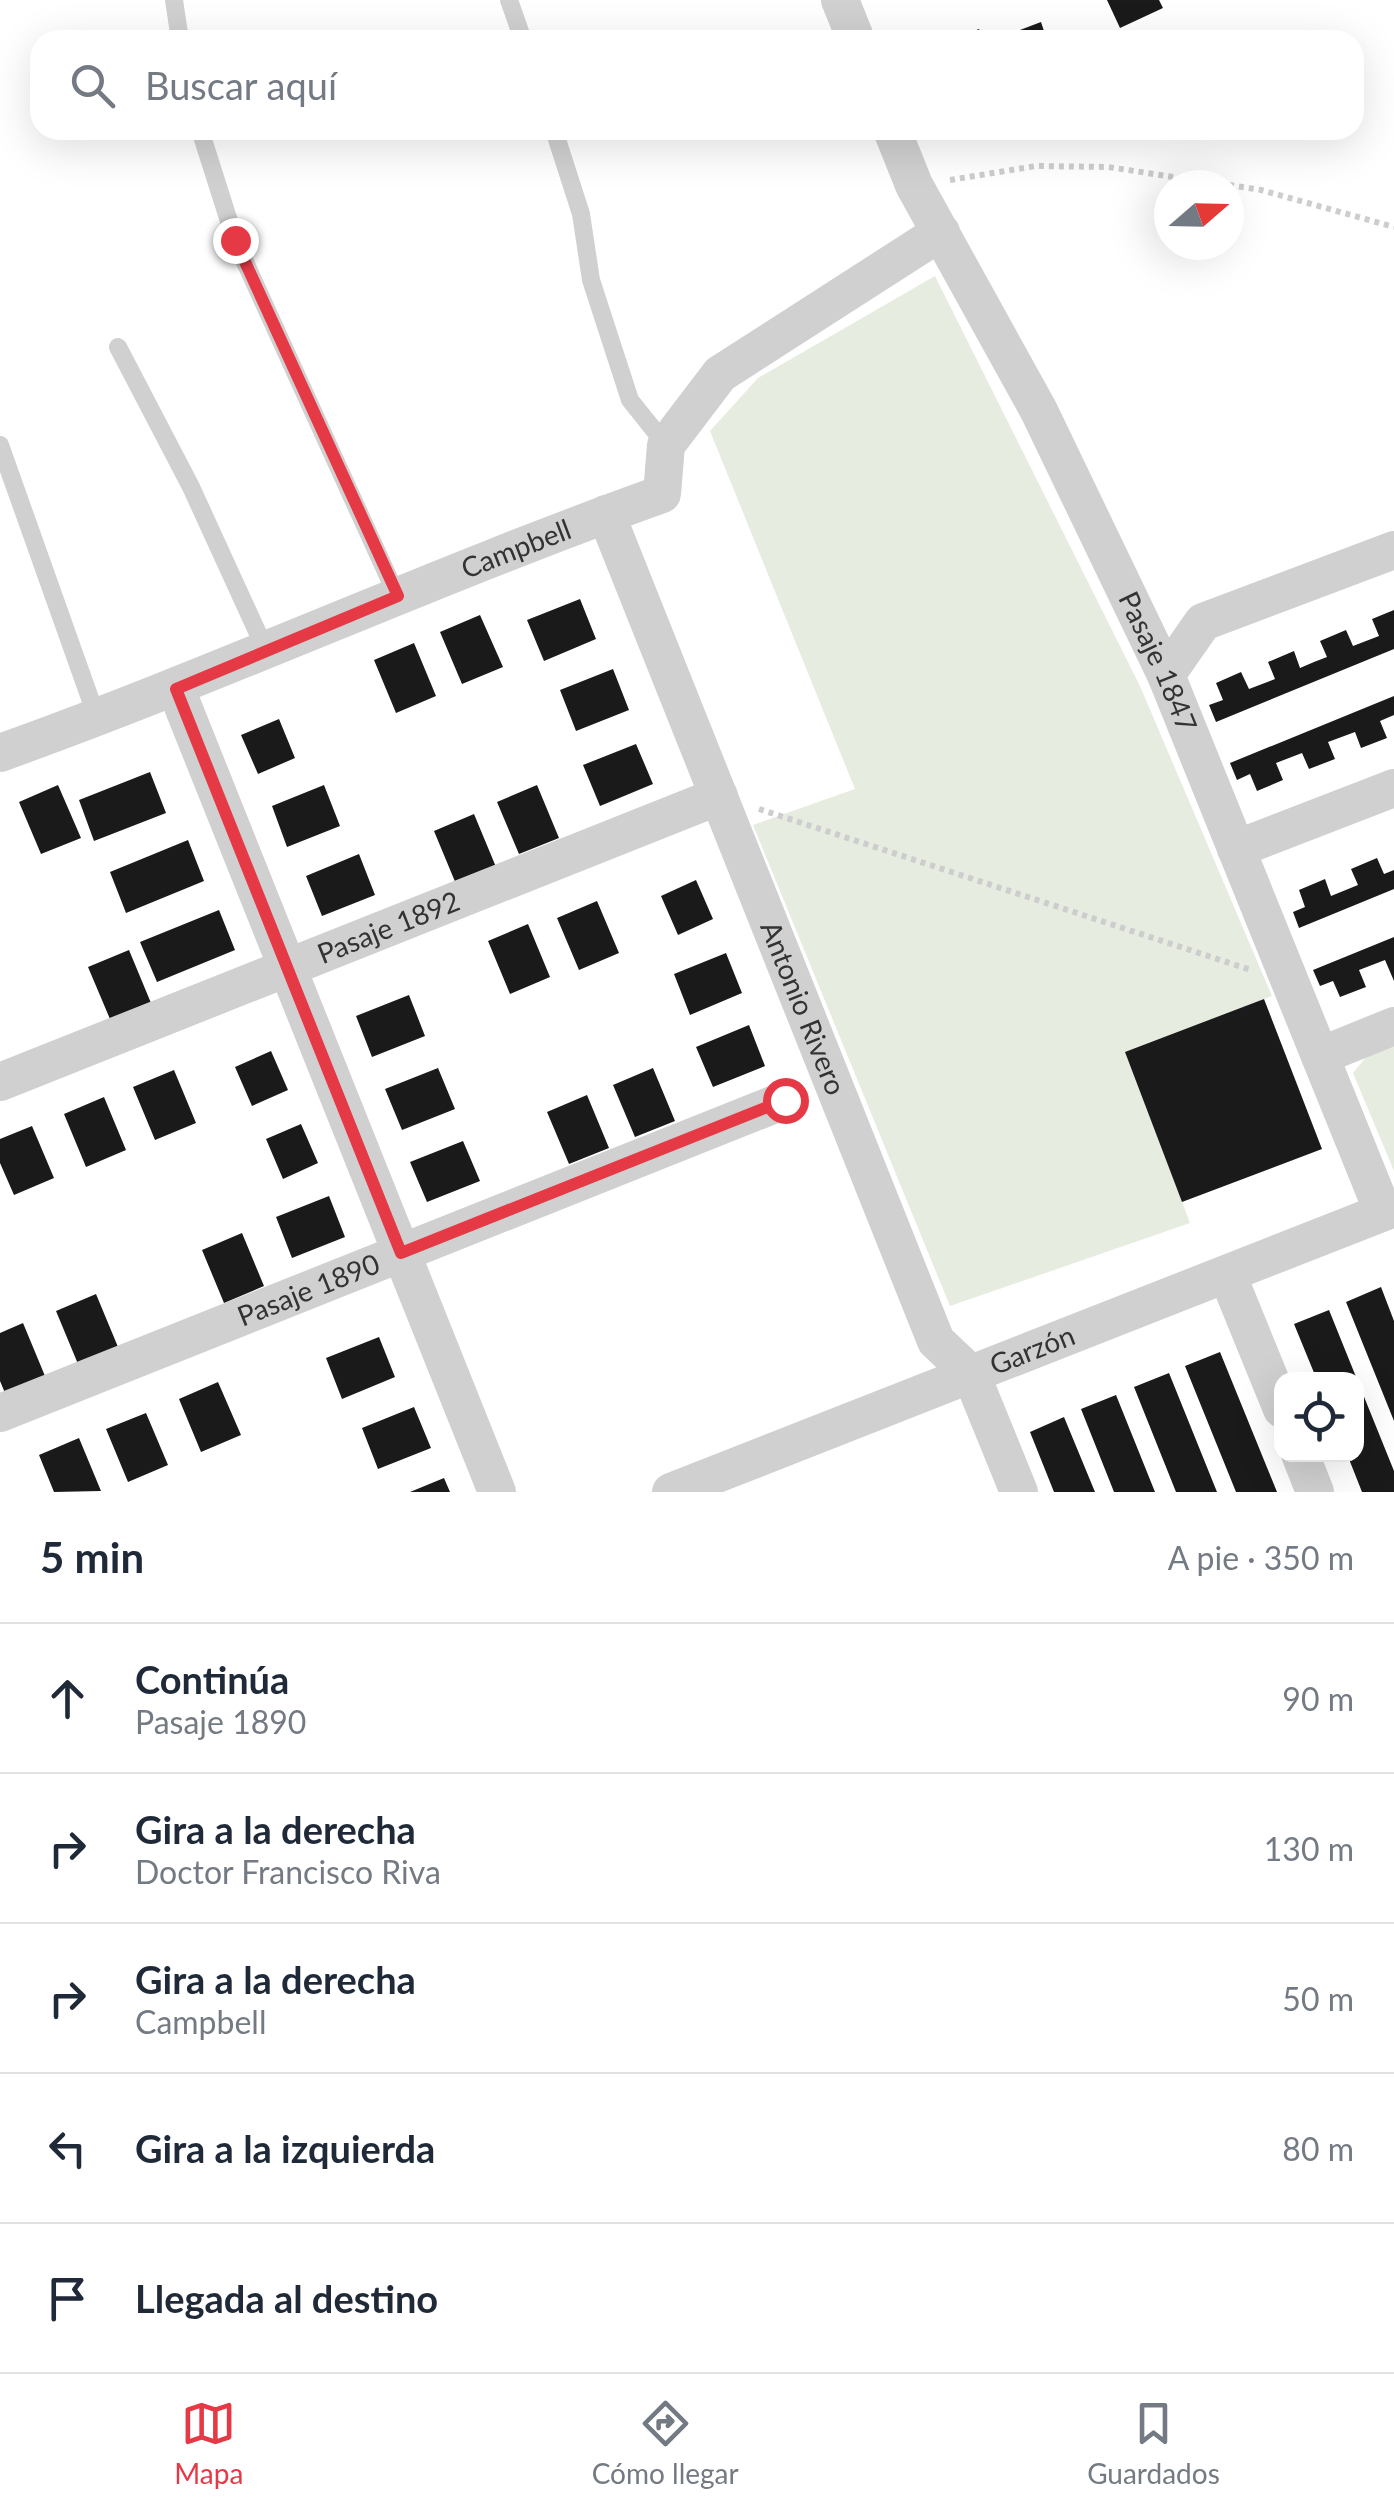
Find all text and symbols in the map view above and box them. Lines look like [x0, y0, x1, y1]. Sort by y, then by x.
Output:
search box [30, 30, 1364, 140]
icon: search [65, 58, 120, 113]
text: Buscar aquí [145, 62, 337, 108]
north arrow [1154, 170, 1244, 260]
route end [213, 218, 259, 264]
street label: Campbell [456, 511, 575, 585]
street label: Pasaje 1847 [1112, 586, 1205, 736]
street label: Pasaje 1892 [312, 883, 464, 970]
street label: Antonio Rivero [754, 916, 854, 1100]
route start [763, 1078, 809, 1124]
street label: Pasaje 1890 [232, 1246, 384, 1333]
street label: Garzón [984, 1317, 1079, 1381]
map controls [1274, 1372, 1364, 1462]
button: locate [1274, 1372, 1364, 1462]
text: 5 min [40, 1532, 144, 1582]
text: A pie · 350 m [1168, 1538, 1354, 1577]
text: Continúa [135, 1656, 289, 1702]
icon: ahead [40, 1671, 95, 1726]
text: 90 m [1282, 1679, 1354, 1718]
text: Pasaje 1890 [135, 1702, 306, 1741]
text: Gira a la derecha [135, 1806, 416, 1852]
icon: right [40, 1821, 95, 1876]
text: 130 m [1264, 1829, 1354, 1868]
text: Doctor Francisco Riva [135, 1852, 441, 1891]
text: Gira a la derecha [135, 1956, 416, 2002]
icon: right [40, 1971, 95, 2026]
text: 50 m [1282, 1979, 1354, 2018]
text: Campbell [135, 2002, 266, 2041]
icon: left [40, 2121, 95, 2176]
text: Gira a la izquierda [135, 2125, 435, 2171]
text: 80 m [1282, 2129, 1354, 2168]
icon: arrive [40, 2271, 95, 2326]
text: Llegada al destino [135, 2275, 438, 2321]
tab: Mapa [174, 2396, 243, 2490]
tab: Cómo llegar [592, 2396, 739, 2490]
tab: Guardados [1087, 2396, 1220, 2490]

